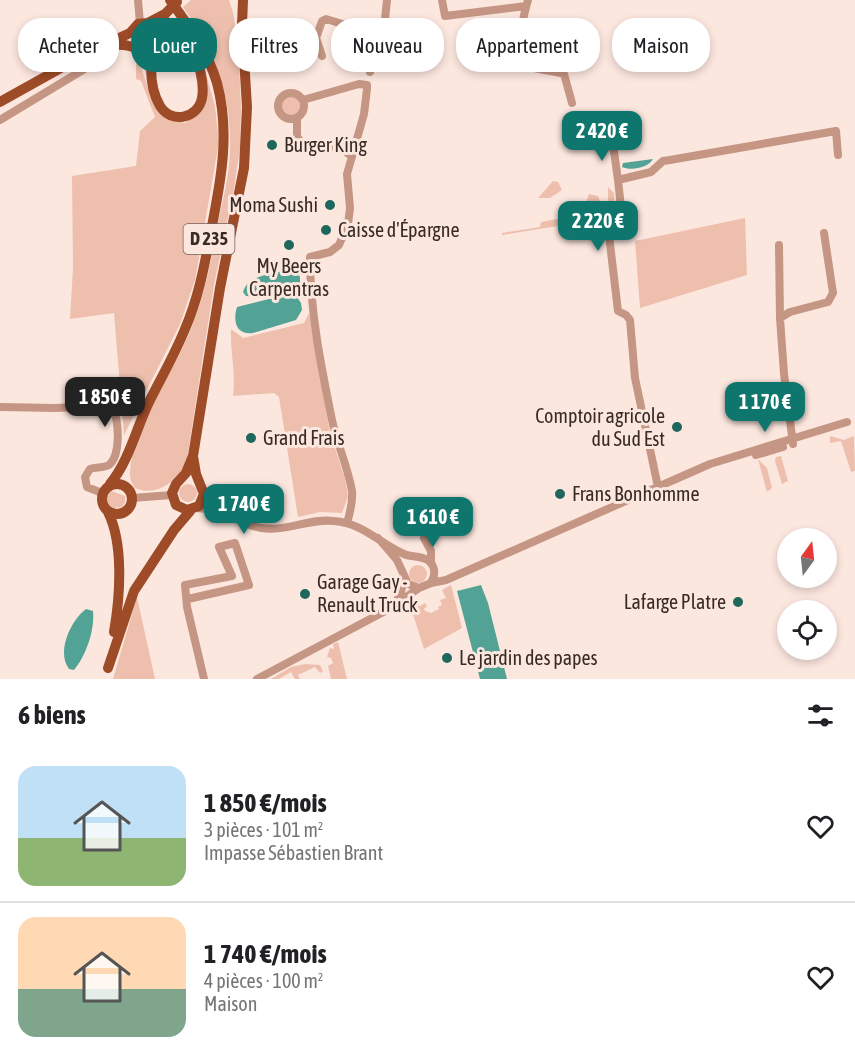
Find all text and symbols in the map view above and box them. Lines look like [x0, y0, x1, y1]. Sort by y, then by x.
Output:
chip: Acheter [18, 18, 119, 72]
chip: Louer [131, 18, 217, 72]
chip: Filtres [229, 18, 319, 72]
chip: Nouveau [331, 18, 444, 72]
chip: Appartement [456, 18, 600, 72]
chip: Maison [612, 18, 710, 72]
pin: 2 420 € [547, 111, 657, 162]
text: 2 420 € [576, 119, 628, 142]
place label: Burger King [284, 133, 367, 156]
marker: Burger King [265, 138, 279, 152]
place label: Moma Sushi [229, 193, 318, 216]
marker: Moma Sushi [323, 198, 337, 212]
pin: 2 220 € [543, 201, 653, 252]
text: 2 220 € [572, 209, 624, 232]
place label: Caisse d'Épargne [338, 218, 460, 241]
marker: Caisse d'Épargne [319, 223, 333, 237]
road number: D 235 [184, 224, 234, 254]
marker: My Beers Carpentras [282, 238, 296, 252]
place label: My Beers Carpentras [249, 254, 329, 300]
pin: 1 850 € [50, 377, 160, 428]
pin: 1 170 € [710, 382, 820, 433]
text: 1 850 € [79, 385, 131, 408]
text: 1 170 € [739, 390, 791, 413]
place label: Comptoir agricole du Sud Est [535, 404, 665, 450]
marker: Comptoir agricole du Sud Est [670, 420, 684, 434]
place label: Grand Frais [263, 426, 344, 449]
marker: Grand Frais [244, 431, 258, 445]
place label: Frans Bonhomme [572, 482, 700, 505]
pin: 1 740 € [189, 484, 299, 535]
marker: Frans Bonhomme [553, 487, 567, 501]
text: 1 740 € [218, 492, 270, 515]
pin: 1 610 € [378, 497, 488, 548]
text: 1 610 € [407, 505, 459, 528]
north arrow [777, 528, 837, 588]
map controls [777, 528, 837, 660]
place label: Garage Gay - Renault Truck [317, 570, 418, 616]
marker: Garage Gay - Renault Truck [298, 587, 312, 601]
place label: Lafarge Platre [624, 590, 726, 613]
marker: Lafarge Platre [731, 595, 745, 609]
button: locate [777, 600, 837, 660]
place label: Le jardin des papes [459, 646, 598, 669]
marker: Le jardin des papes [440, 651, 454, 665]
icon: filters [804, 699, 837, 732]
text: 6 biens [18, 700, 86, 730]
text: 1 850 €/mois [204, 788, 327, 818]
icon: home [66, 790, 138, 862]
icon: heart [804, 810, 837, 843]
text: 3 pièces · 101 m² [204, 818, 323, 841]
text: Impasse Sébastien Brant [204, 841, 383, 864]
text: 1 740 €/mois [204, 939, 327, 969]
icon: home [66, 941, 138, 1013]
icon: heart [804, 961, 837, 994]
text: 4 pièces · 100 m² [204, 969, 323, 992]
text: Maison [204, 992, 257, 1015]

